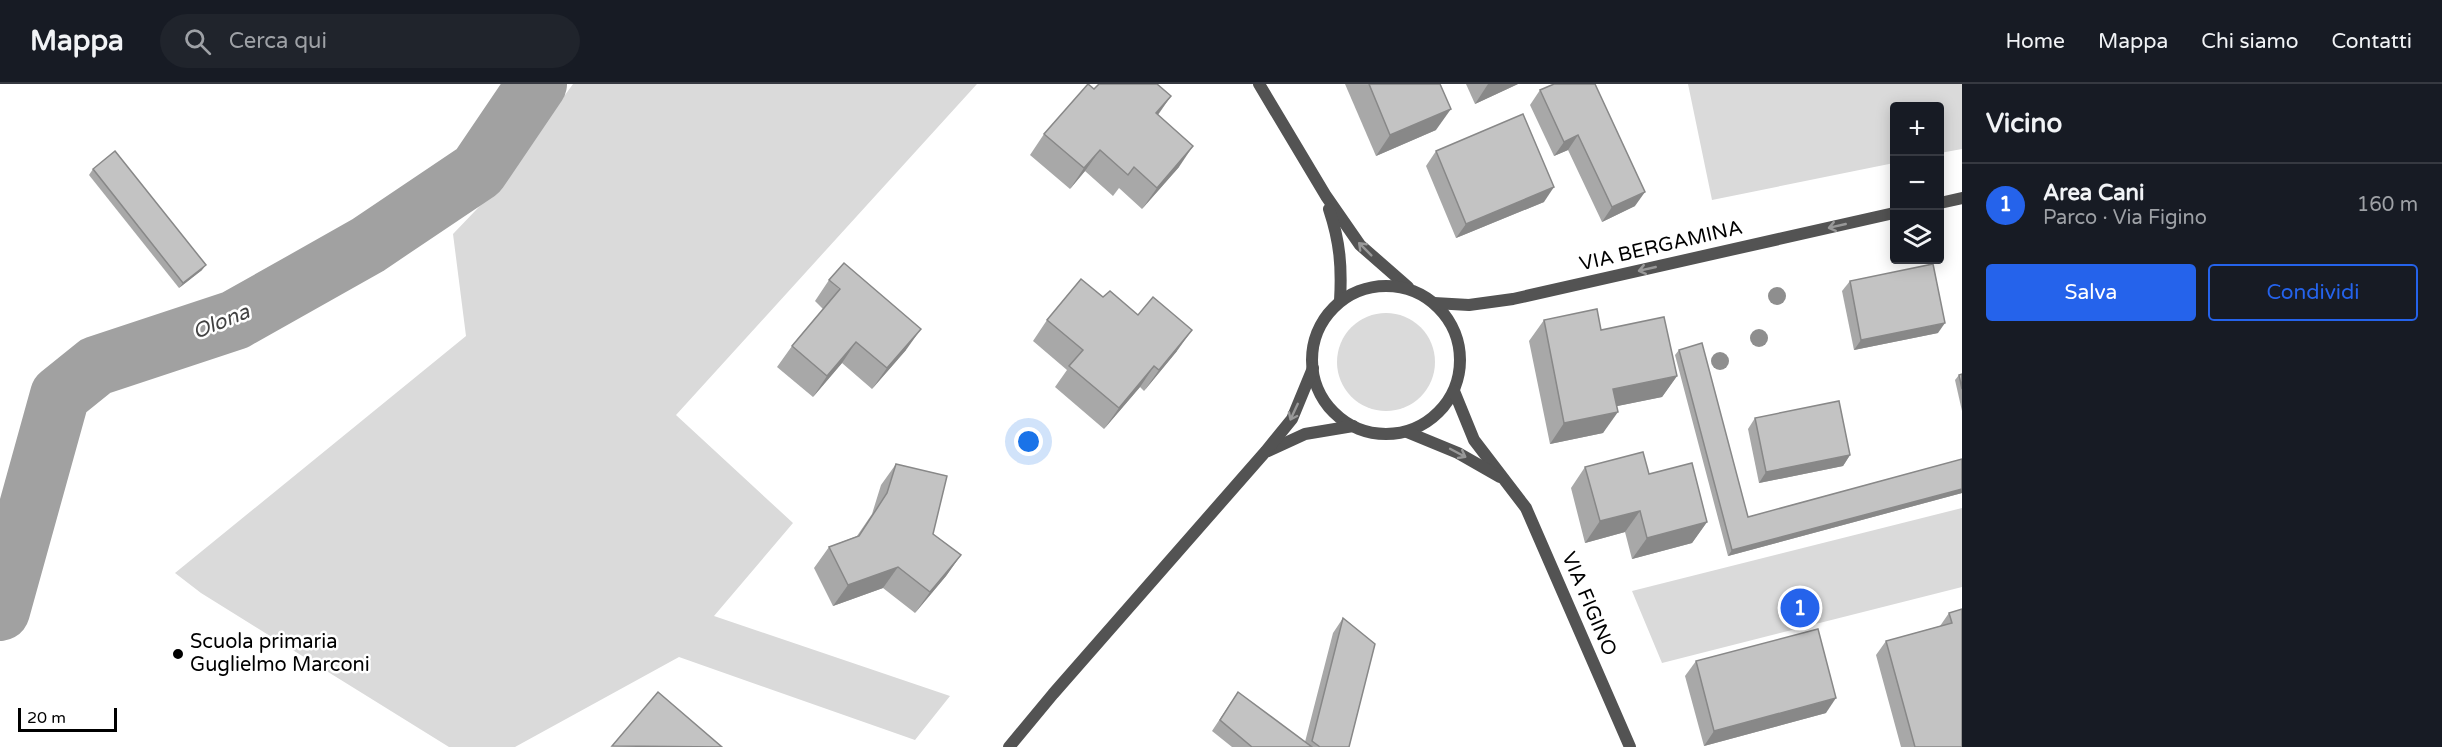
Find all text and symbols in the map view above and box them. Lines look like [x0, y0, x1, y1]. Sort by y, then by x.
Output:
search box [160, 14, 580, 68]
text: Mappa [30, 24, 124, 58]
icon: search [181, 25, 214, 58]
text: Cerca qui [229, 28, 327, 54]
text: Home [2005, 29, 2065, 54]
text: Mappa [2098, 29, 2168, 54]
text: Chi siamo [2201, 29, 2299, 54]
text: Contatti [2332, 29, 2412, 54]
map controls [1890, 102, 1944, 264]
button: + [1890, 102, 1944, 156]
text: Vicino [1986, 108, 2062, 139]
button: − [1890, 156, 1944, 210]
text: Area Cani [2043, 180, 2144, 206]
text: 1 [1999, 193, 2012, 217]
text: 160 m [2357, 193, 2418, 217]
text: Parco · Via Figino [2043, 206, 2207, 230]
button: layers [1890, 210, 1944, 264]
street label: VIA BERGAMINA [1577, 216, 1745, 276]
one-way arrow [1828, 221, 1848, 232]
one-way arrow [1358, 242, 1373, 257]
one-way arrow [1638, 263, 1657, 275]
button: Salva [1986, 264, 2196, 321]
button: Condividi [2208, 264, 2418, 321]
water label: Olona [189, 299, 254, 345]
one-way arrow [1287, 403, 1299, 421]
your location [1014, 427, 1043, 456]
one-way arrow [1448, 448, 1466, 460]
street label: VIA FIGINO [1556, 548, 1622, 660]
pin: 1 [1780, 586, 1820, 630]
place label: Scuola primaria Guglielmo Marconi [190, 630, 370, 677]
marker: Scuola primaria Guglielmo Marconi [171, 647, 185, 661]
scale bar [18, 705, 117, 732]
text: 20 m [27, 708, 66, 728]

